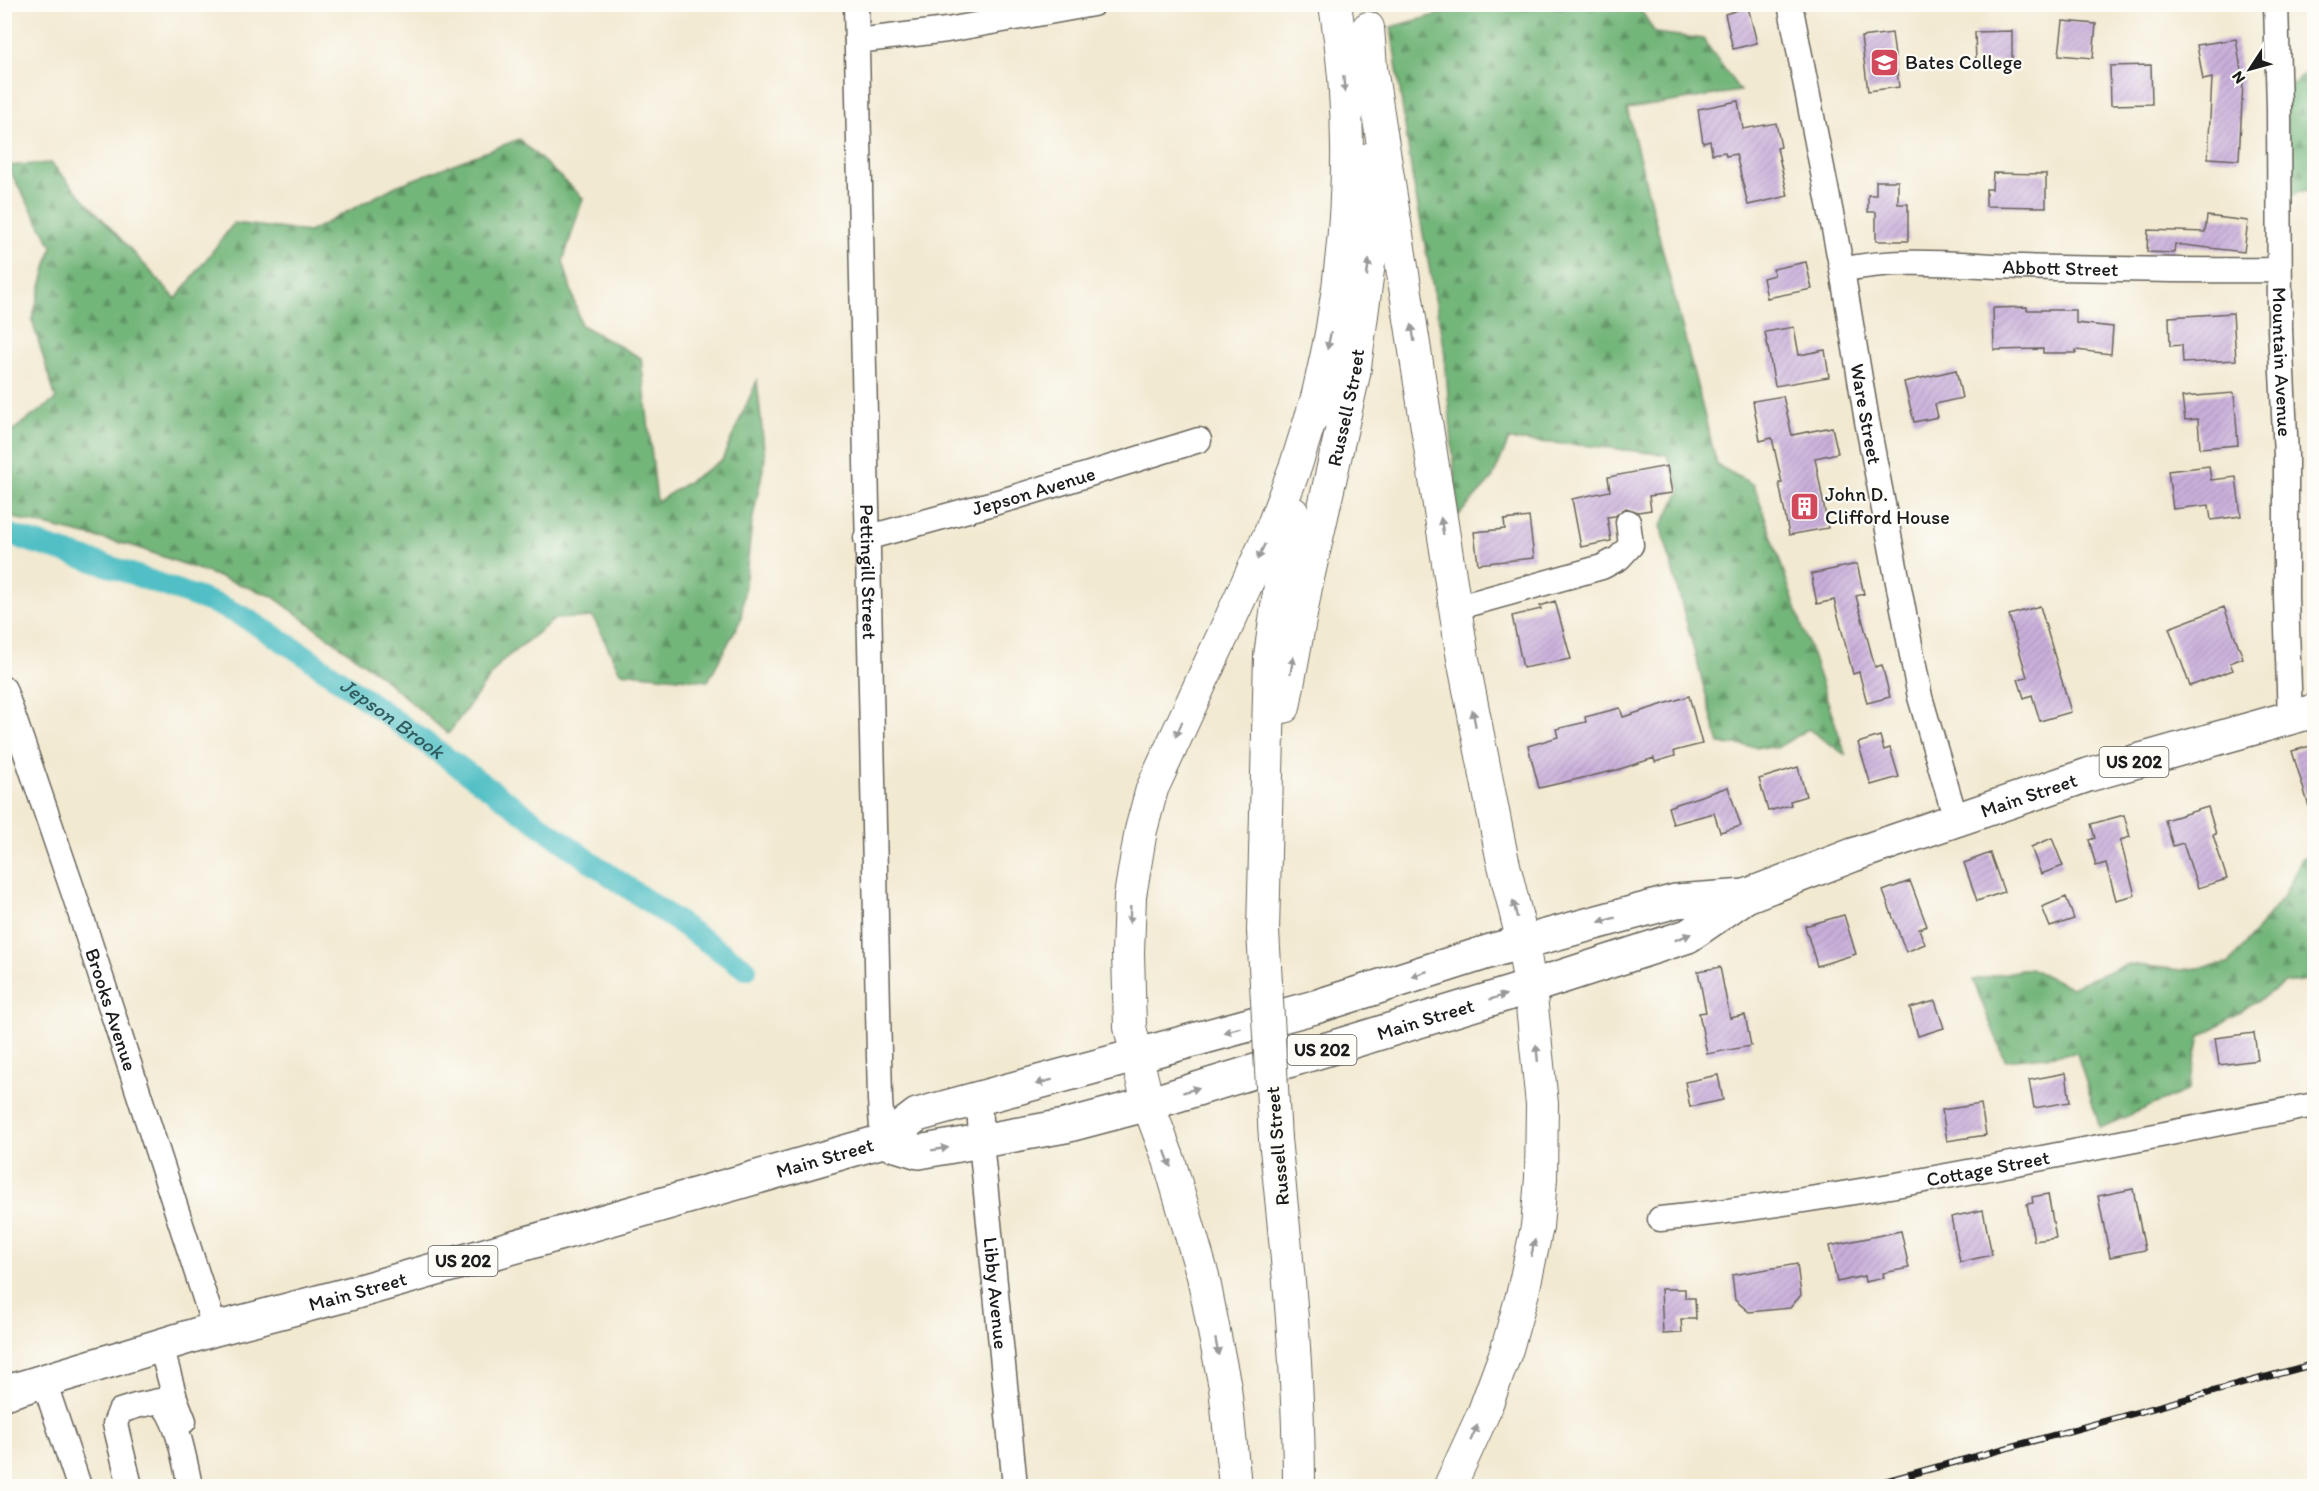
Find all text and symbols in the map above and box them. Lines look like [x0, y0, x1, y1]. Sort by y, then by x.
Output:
north arrow [2220, 39, 2280, 99]
school or university icon: Bates College [1868, 46, 1900, 78]
place label: Bates College [1905, 50, 2022, 74]
text: N [2227, 68, 2249, 87]
one-way arrow [1340, 74, 1349, 93]
street label: Abbott Street [2002, 254, 2119, 281]
one-way arrow [1364, 258, 1373, 277]
street label: Mountain Avenue [2268, 287, 2297, 437]
one-way arrow [1408, 324, 1417, 343]
one-way arrow [1324, 331, 1333, 350]
street label: Russell Street [1322, 347, 1369, 468]
street label: Ware Street [1846, 362, 1887, 466]
street label: Jepson Avenue [969, 461, 1098, 520]
place label: John D. Clifford House [1825, 482, 1950, 529]
building icon: John D. Clifford House [1788, 490, 1820, 522]
street label: Pettingill Street [855, 504, 882, 640]
one-way arrow [1437, 516, 1446, 535]
one-way arrow [1257, 543, 1266, 560]
one-way arrow [1288, 656, 1297, 675]
water label: Jepson Brook [336, 672, 450, 765]
one-way arrow [1469, 709, 1478, 728]
one-way arrow [1174, 720, 1184, 738]
road number: US 202 [2100, 747, 2168, 777]
street label: Main Street [1977, 768, 2080, 823]
one-way arrow [1509, 900, 1519, 918]
one-way arrow [1125, 906, 1134, 925]
one-way arrow [1597, 916, 1615, 925]
one-way arrow [1675, 932, 1693, 942]
street label: Brooks Avenue [80, 945, 143, 1074]
one-way arrow [1410, 970, 1428, 979]
one-way arrow [1489, 992, 1507, 1001]
street label: Main Street [1374, 993, 1477, 1045]
one-way arrow [1223, 1026, 1241, 1035]
road number: US 202 [1288, 1035, 1356, 1065]
one-way arrow [1532, 1044, 1542, 1063]
one-way arrow [1035, 1077, 1054, 1087]
one-way arrow [1182, 1085, 1200, 1095]
street label: Russell Street [1260, 1085, 1294, 1207]
street label: Main Street [773, 1132, 876, 1183]
one-way arrow [930, 1144, 949, 1153]
street label: Cottage Street [1924, 1145, 2052, 1191]
one-way arrow [1164, 1150, 1174, 1168]
street label: Libby Avenue [978, 1236, 1013, 1350]
one-way arrow [1528, 1238, 1538, 1257]
road number: US 202 [428, 1246, 498, 1276]
street label: Main Street [306, 1266, 409, 1316]
one-way arrow [1213, 1338, 1222, 1357]
one-way arrow [1469, 1424, 1479, 1442]

